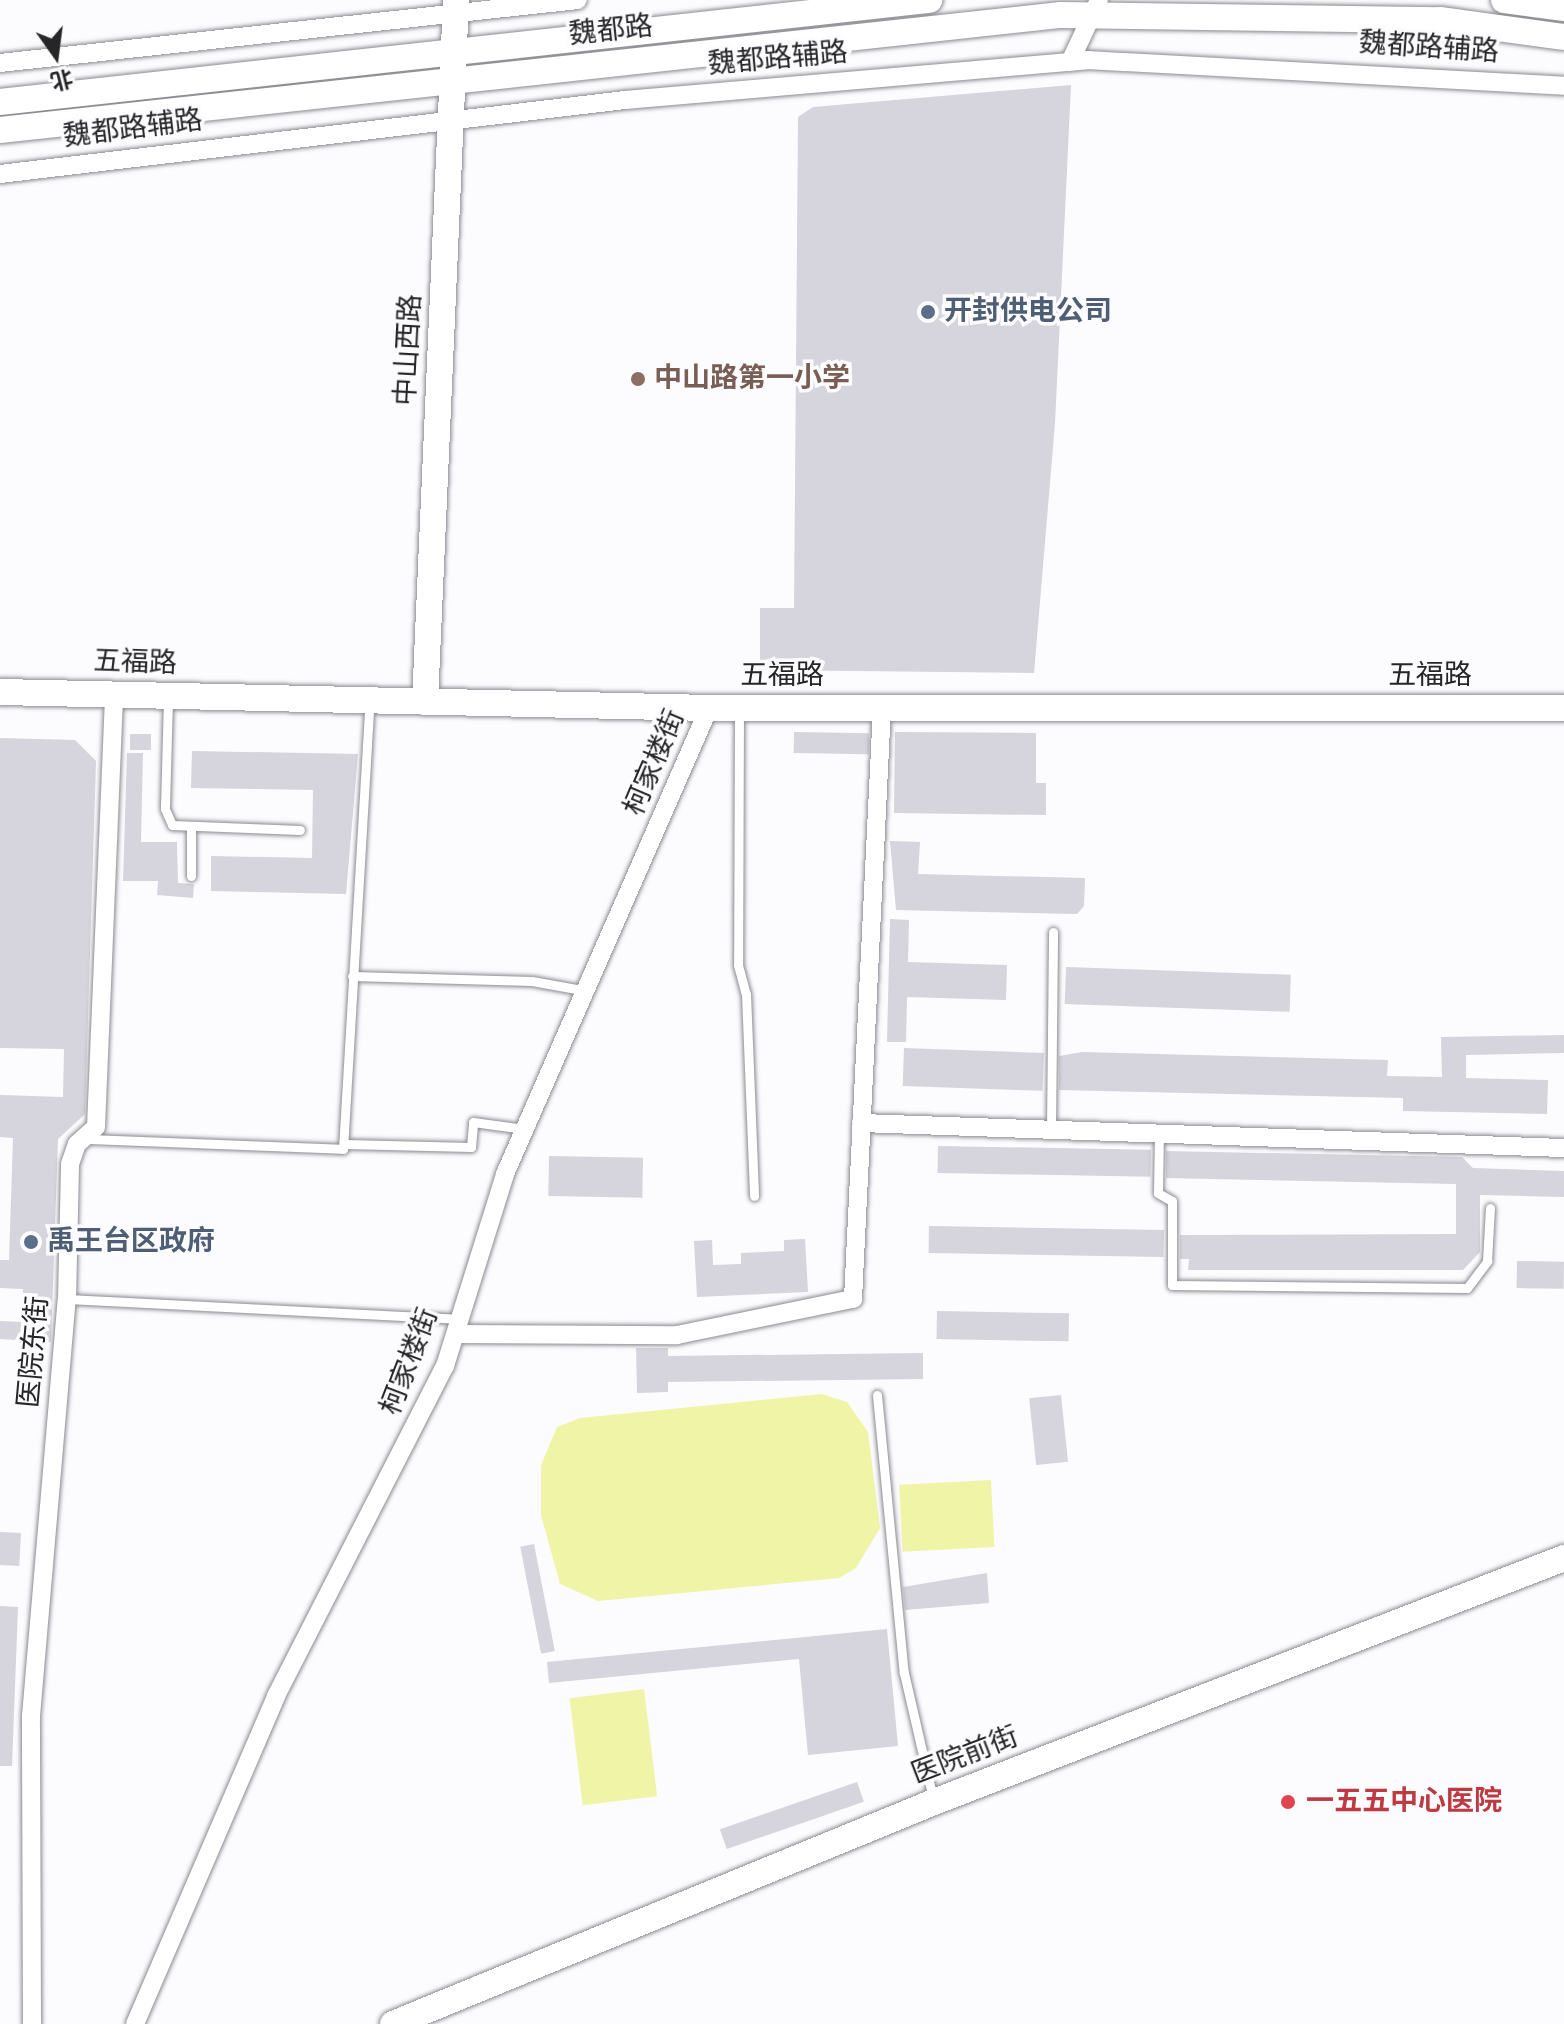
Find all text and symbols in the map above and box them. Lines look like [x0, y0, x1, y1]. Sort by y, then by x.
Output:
street label: 魏都路 [567, 10, 655, 52]
north arrow [16, 16, 96, 96]
street label: 魏都路辅路 [1358, 26, 1500, 70]
street label: 魏都路辅路 [707, 36, 849, 82]
text: 北 [48, 66, 75, 93]
street label: 魏都路辅路 [61, 104, 205, 154]
street label: 中山西路 [389, 293, 429, 407]
place label: 开封供电公司 [944, 295, 1112, 329]
marker: 开封供电公司 [919, 303, 937, 321]
place label: 中山路第一小学 [654, 362, 850, 396]
marker: 中山路第一小学 [629, 370, 647, 388]
street label: 五福路 [92, 645, 178, 681]
street label: 五福路 [740, 659, 824, 693]
street label: 五福路 [1388, 659, 1472, 693]
street label: 柯家楼街 [618, 705, 692, 821]
place label: 禹王台区政府 [47, 1225, 215, 1259]
marker: 禹王台区政府 [22, 1233, 40, 1251]
street label: 医院东街 [12, 1295, 56, 1409]
street label: 柯家楼街 [374, 1304, 446, 1420]
street label: 医院前街 [907, 1720, 1023, 1792]
place label: 一五五中心医院 [1306, 1785, 1502, 1819]
marker: 一五五中心医院 [1277, 1791, 1299, 1813]

